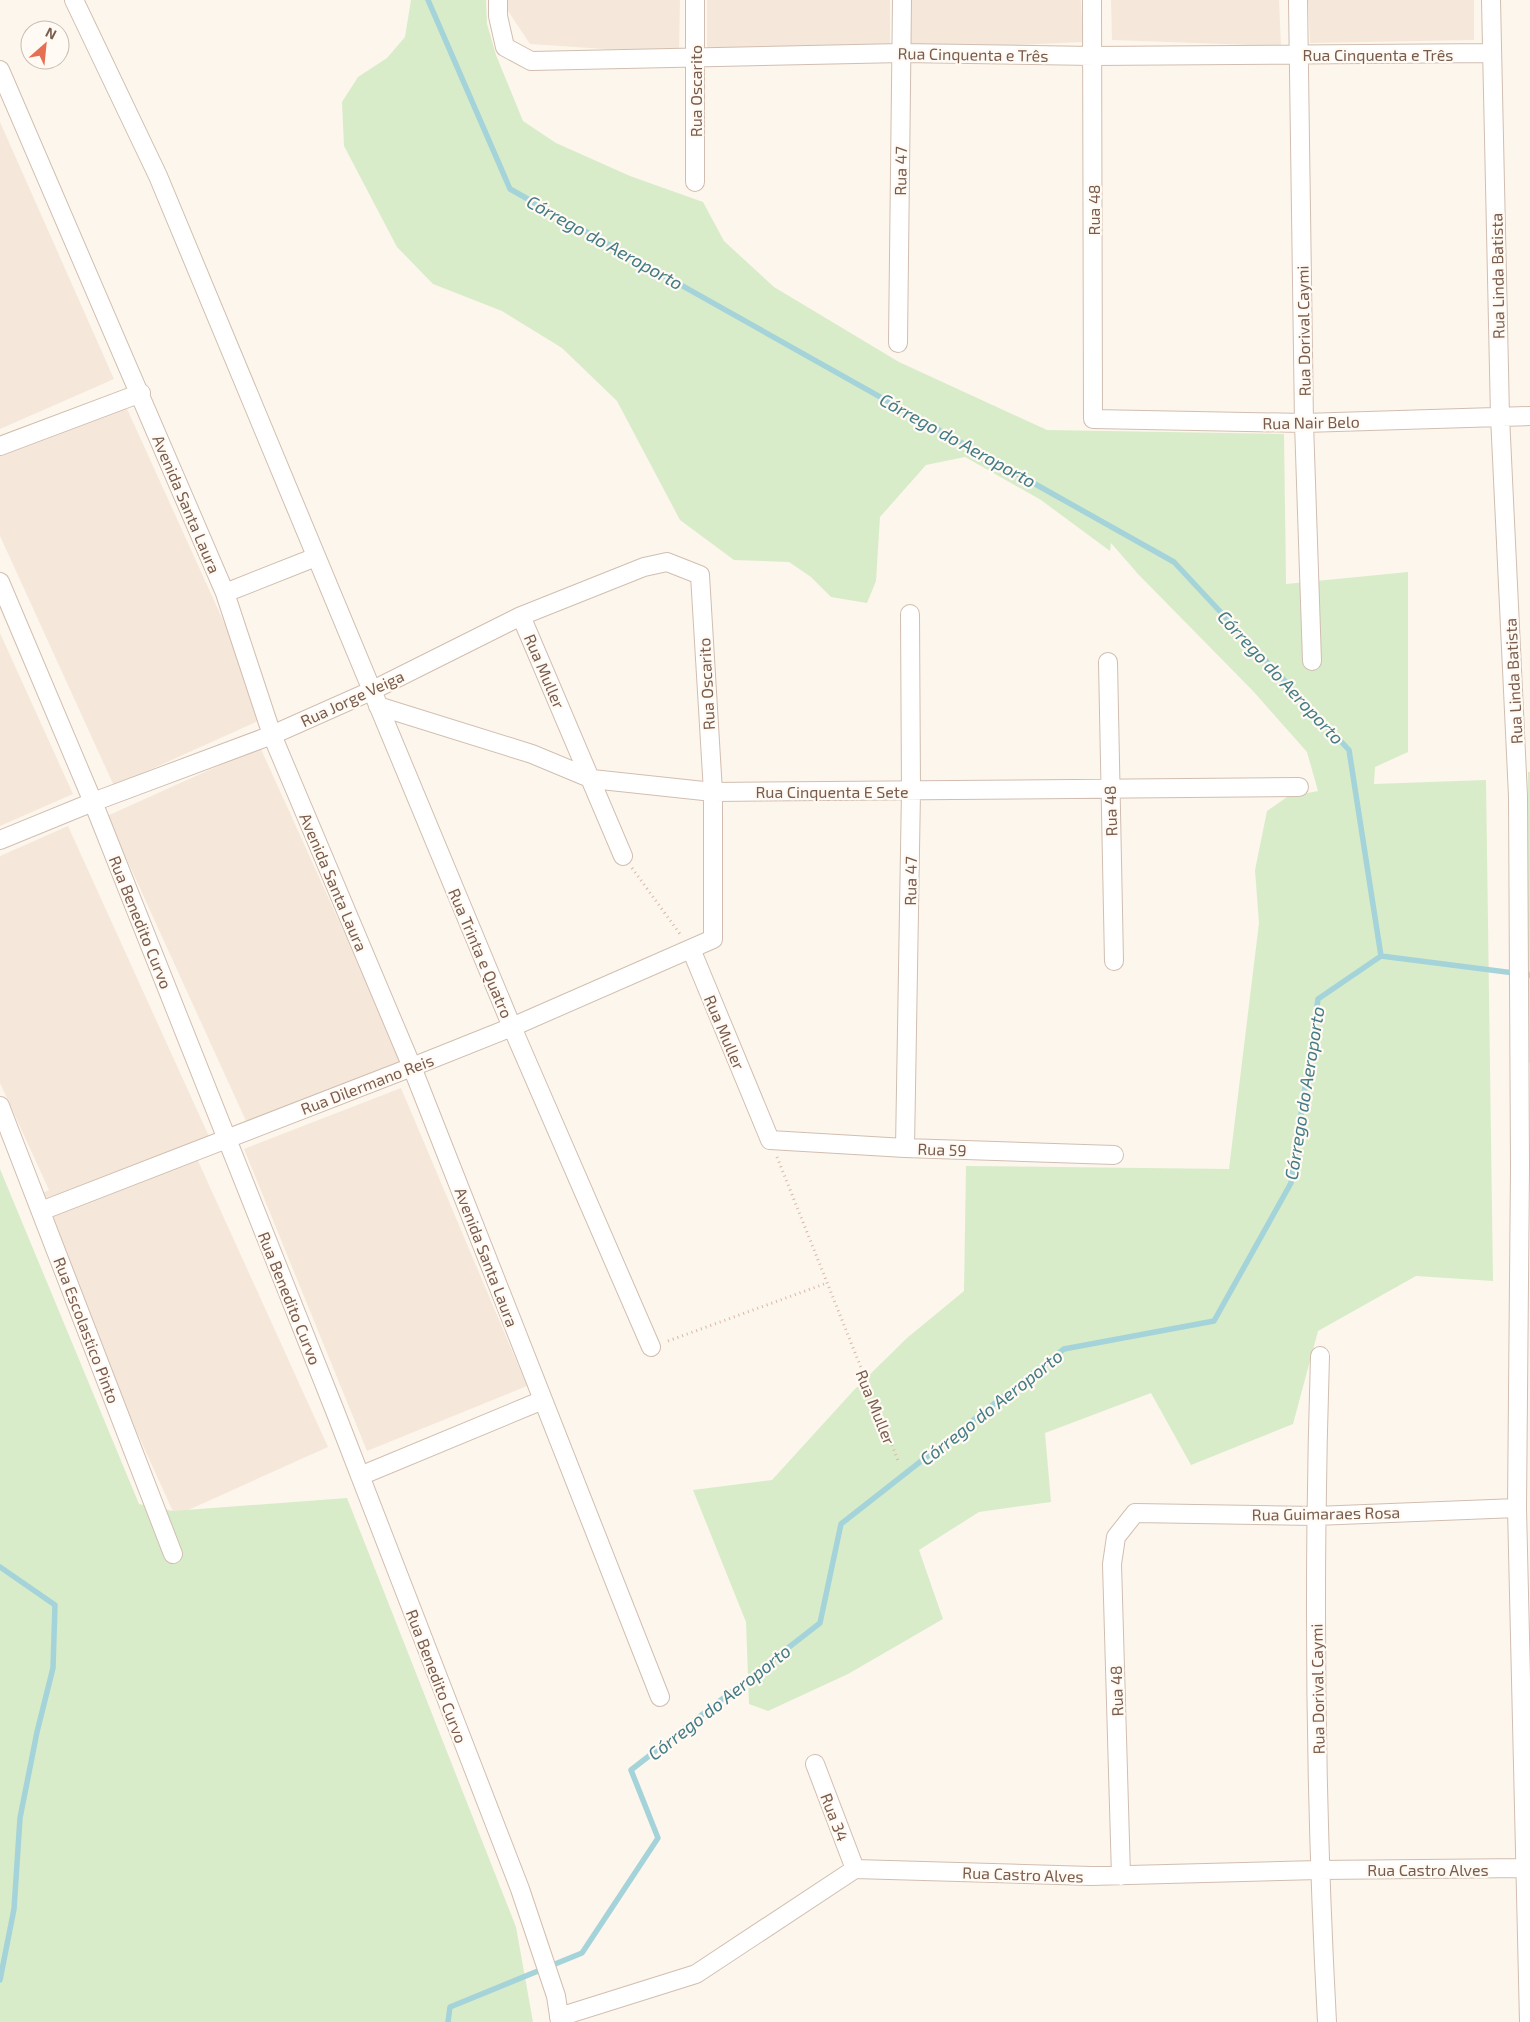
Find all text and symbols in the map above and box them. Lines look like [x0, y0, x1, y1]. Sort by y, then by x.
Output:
north arrow [20, 20, 70, 70]
text: N [43, 23, 59, 43]
street label: Rua Cinquenta e Três [897, 43, 1049, 65]
street label: Rua Oscarito [686, 45, 705, 137]
street label: Rua Cinquenta e Três [1303, 45, 1453, 64]
street label: Rua 47 [890, 146, 910, 196]
street label: Rua 48 [1084, 185, 1103, 235]
water label: Córrego do Aeroporto [523, 190, 687, 294]
street label: Rua Linda Batista [1486, 213, 1508, 339]
street label: Rua Dorival Caymi [1292, 265, 1314, 397]
water label: Córrego do Aeroporto [876, 388, 1040, 492]
street label: Rua Nair Belo [1262, 412, 1360, 432]
street label: Avenida Santa Laura [149, 432, 225, 576]
water label: Córrego do Aeroporto [1213, 605, 1349, 749]
street label: Rua Linda Batista [1500, 618, 1526, 744]
street label: Rua Muller [521, 631, 569, 712]
street label: Rua Oscarito [694, 637, 718, 731]
street label: Rua Jorge Veiga [297, 666, 407, 730]
street label: Rua Cinquenta E Sete [755, 782, 909, 801]
street label: Rua 48 [1100, 785, 1120, 837]
street label: Avenida Santa Laura [296, 810, 372, 954]
street label: Rua Benedito Curvo [106, 853, 176, 991]
street label: Rua 47 [900, 856, 920, 906]
street label: Rua Trinta e Quatro [444, 885, 517, 1021]
street label: Rua Muller [701, 992, 749, 1073]
water label: Córrego do Aeroporto [1279, 1005, 1329, 1181]
street label: Rua Dilermano Reis [298, 1050, 436, 1118]
street label: Rua 59 [917, 1139, 967, 1159]
street label: Avenida Santa Laura [452, 1184, 522, 1330]
street label: Rua Benedito Curvo [255, 1229, 325, 1367]
street label: Rua Escolastico Pinto [50, 1254, 124, 1406]
water label: Córrego do Aeroporto [915, 1344, 1067, 1470]
street label: Rua Muller [852, 1367, 900, 1448]
street label: Rua Guimaraes Rosa [1252, 1502, 1400, 1524]
street label: Rua Benedito Curvo [403, 1606, 471, 1746]
street label: Rua Dorival Caymi [1306, 1623, 1328, 1755]
water label: Córrego do Aeroporto [643, 1639, 795, 1765]
street label: Rua 48 [1106, 1665, 1126, 1717]
street label: Rua 34 [817, 1790, 853, 1844]
street label: Rua Castro Alves [1367, 1860, 1489, 1879]
street label: Rua Castro Alves [962, 1862, 1084, 1886]

